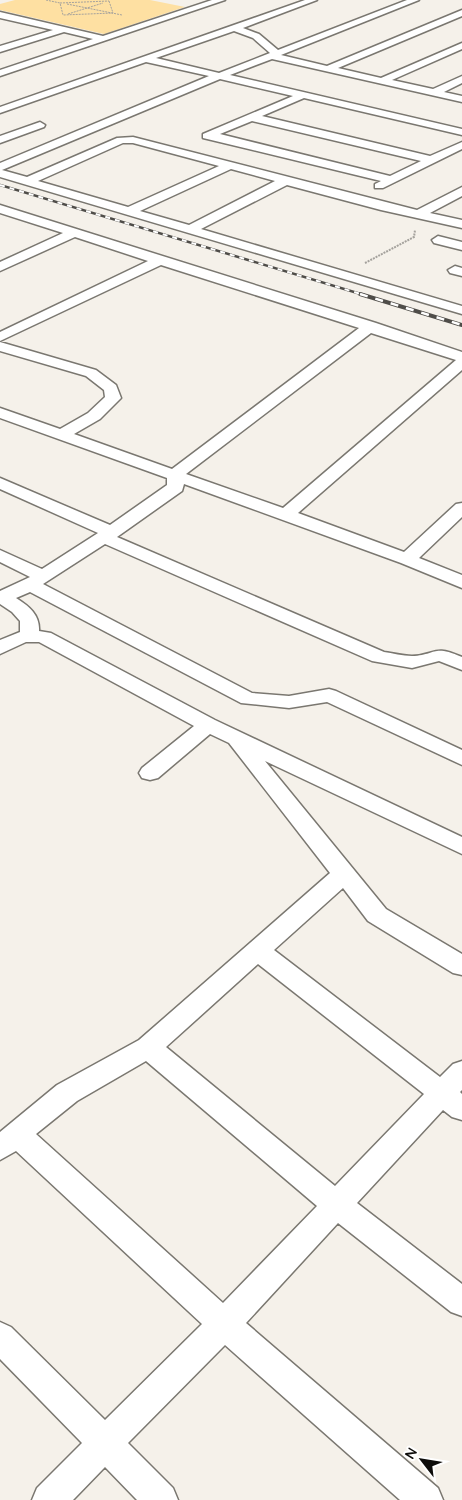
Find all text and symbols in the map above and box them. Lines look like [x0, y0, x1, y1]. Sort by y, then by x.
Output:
north arrow [397, 1435, 447, 1485]
text: N [400, 1444, 421, 1462]

